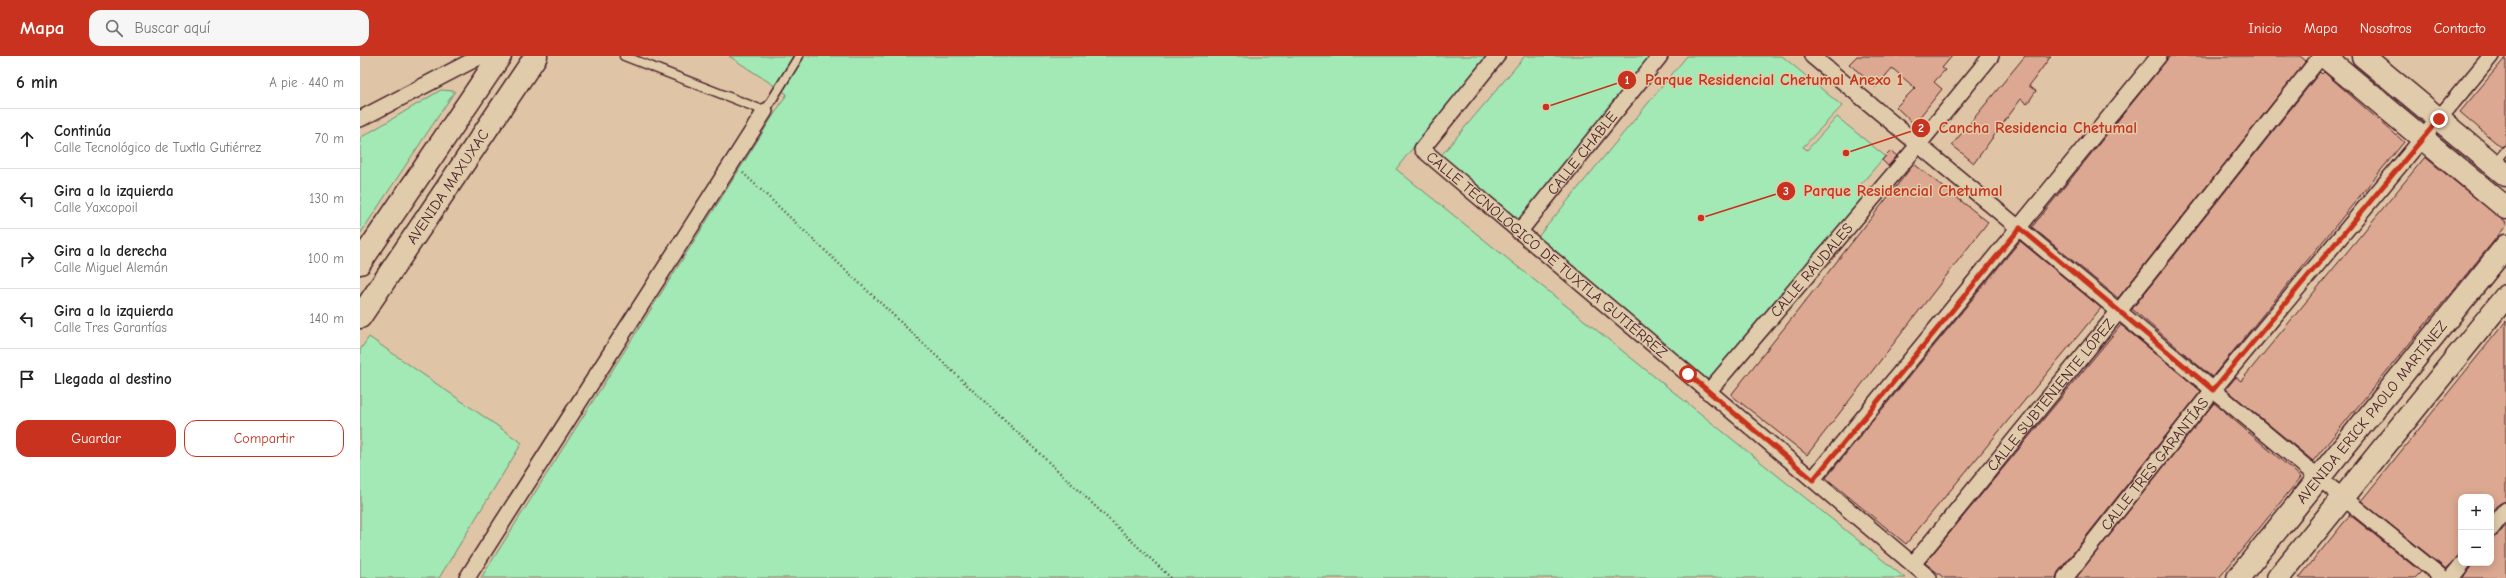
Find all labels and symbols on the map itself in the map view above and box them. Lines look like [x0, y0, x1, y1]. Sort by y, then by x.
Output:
callout: Parque Residencial Chetumal Anexo 1 [1617, 66, 1911, 94]
text: Parque Residencial Chetumal Anexo 1 [1645, 71, 1903, 89]
text: 1 [1625, 73, 1630, 87]
street label: CALLE CHABLE [1543, 108, 1621, 198]
route end [2430, 110, 2448, 128]
callout: Cancha Residencia Chetumal [1911, 114, 2145, 142]
text: Cancha Residencia Chetumal [1939, 119, 2137, 137]
text: 2 [1918, 121, 1924, 135]
street label: AVENIDA MAXUXAC [403, 126, 493, 248]
street label: CALLE TECNOLÓGICO DE TUXTLA GUTIÉRREZ [1423, 148, 1671, 362]
callout: Parque Residencial Chetumal [1776, 177, 2011, 205]
text: Parque Residencial Chetumal [1803, 182, 2003, 200]
text: 3 [1783, 184, 1789, 198]
street label: CALLE RAUDALES [1767, 219, 1857, 321]
street label: CALLE SUBTENIENTE LÓPEZ [1983, 315, 2118, 475]
street label: AVENIDA ERICK PAOLO MARTÍNEZ [2293, 317, 2451, 507]
route start [1679, 365, 1697, 383]
street label: CALLE TRES GARANTÍAS [2097, 394, 2212, 534]

